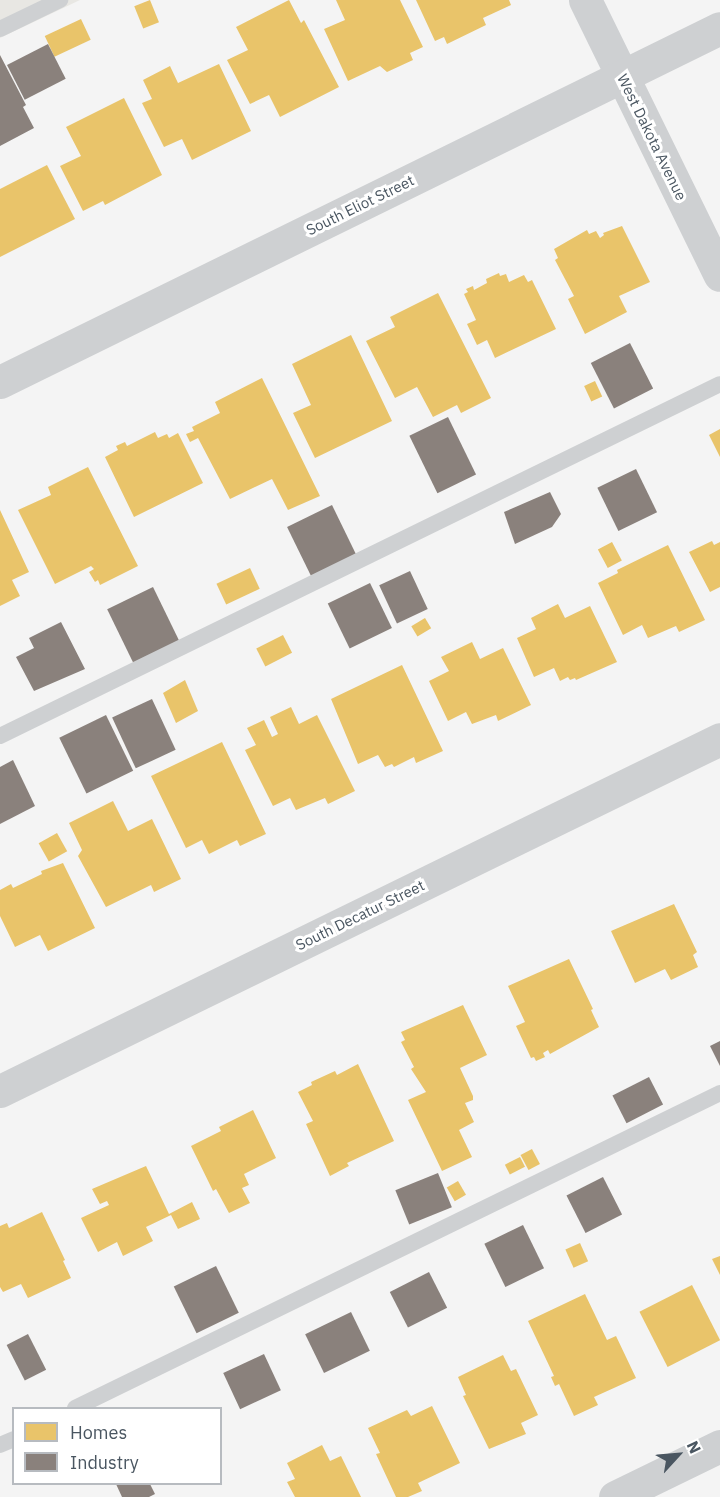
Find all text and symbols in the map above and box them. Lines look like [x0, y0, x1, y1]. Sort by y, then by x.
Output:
street label: West Dakota Avenue [614, 71, 690, 203]
street label: South Eliot Street [303, 171, 417, 239]
street label: South Decatur Street [293, 876, 427, 954]
legend [12, 1407, 222, 1485]
text: Homes [70, 1421, 127, 1444]
north arrow [648, 1425, 708, 1485]
text: N [683, 1438, 706, 1457]
text: Industry [70, 1451, 139, 1474]

